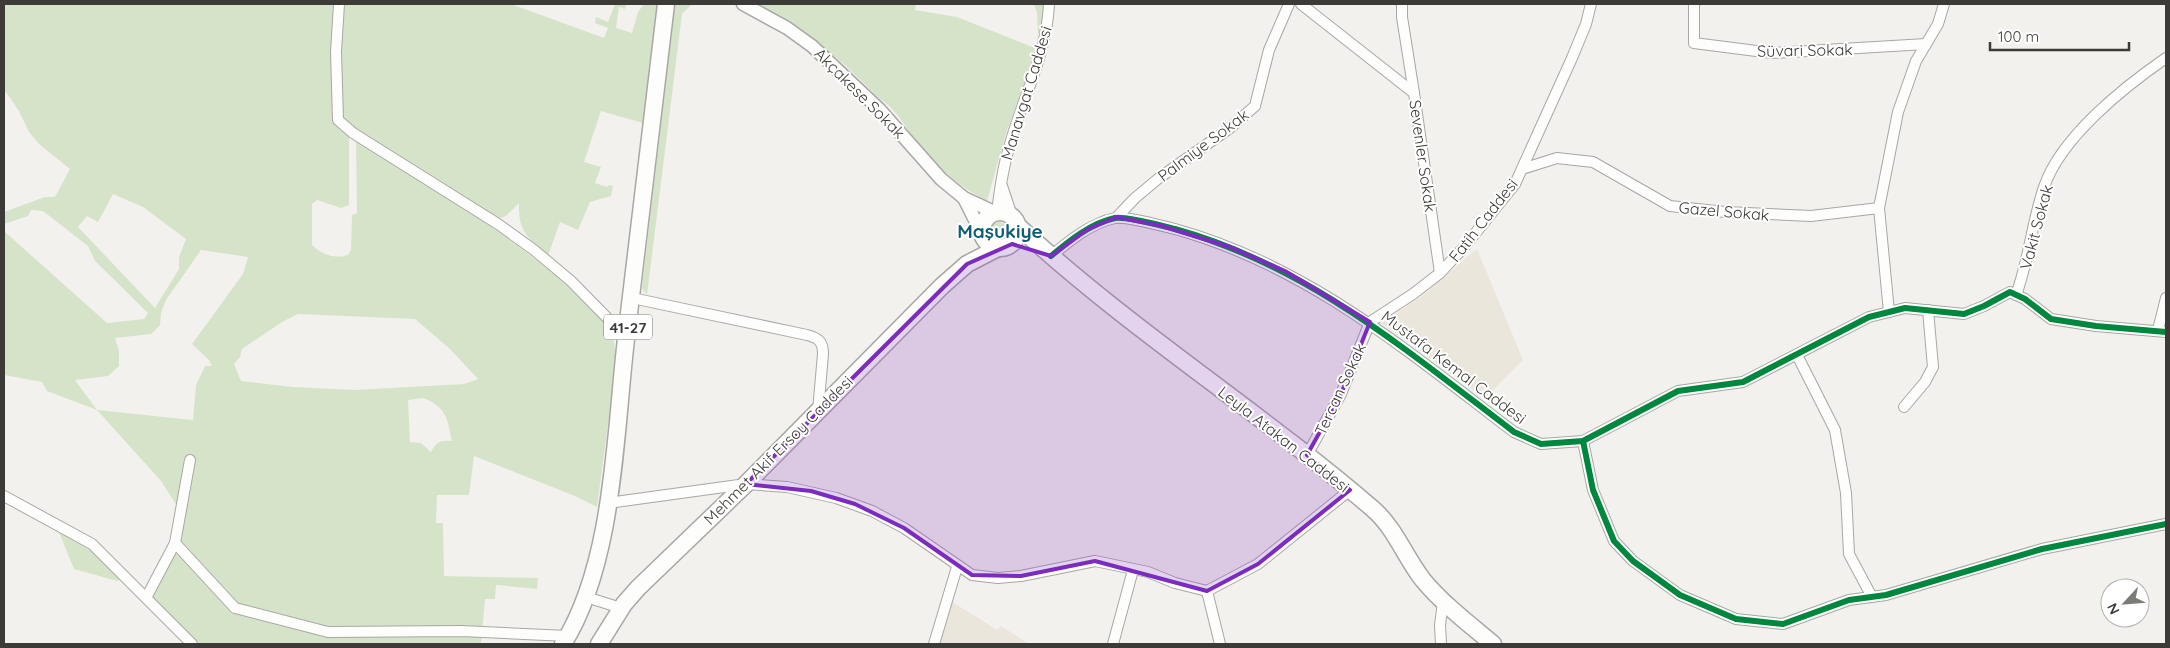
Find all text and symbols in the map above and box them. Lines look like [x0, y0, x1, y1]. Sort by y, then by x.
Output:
scale bar [1990, 20, 2129, 52]
street label: Manavgat Caddesi [996, 24, 1056, 162]
text: 100 m [1998, 27, 2039, 46]
street label: Süvari Sokak [1757, 39, 1853, 61]
street label: Akçakese Sokak [810, 43, 910, 143]
street label: Sevenler Sokak [1405, 99, 1441, 213]
street label: Palmiye Sokak [1154, 104, 1252, 186]
street label: Fatih Caddesi [1444, 174, 1522, 266]
street label: Vakit Sokak [2015, 182, 2057, 272]
street label: Gazel Sokak [1678, 197, 1770, 225]
district label: Maşukiye [957, 219, 1043, 243]
street label: Mustafa Kemal Caddesi [1378, 306, 1530, 428]
road number: 41-27 [604, 314, 652, 340]
street label: Tercan Sokak [1310, 340, 1370, 438]
street label: Mehmet Akif Ersoy Caddesi [699, 371, 857, 529]
street label: Leyla Atakan Caddesi [1214, 382, 1354, 496]
north arrow [2100, 578, 2150, 628]
text: N [2103, 600, 2124, 617]

